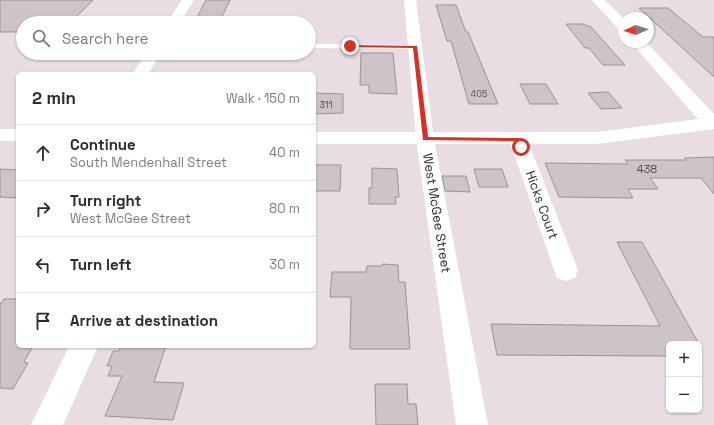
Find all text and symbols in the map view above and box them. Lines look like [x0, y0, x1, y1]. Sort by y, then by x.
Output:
north arrow [618, 12, 654, 48]
search box [16, 16, 316, 60]
icon: search [30, 27, 52, 49]
text: Search here [62, 29, 148, 48]
route end [341, 37, 359, 55]
text: 2 min [32, 87, 76, 109]
house number: 405 [471, 88, 487, 100]
text: Walk · 150 m [226, 90, 300, 107]
house number: 311 [320, 99, 333, 111]
text: Continue [70, 135, 136, 154]
route start [512, 138, 530, 156]
icon: ahead [32, 142, 54, 164]
text: 40 m [269, 144, 300, 161]
street label: West McGee Street [419, 152, 455, 274]
text: South Mendenhall Street [70, 154, 227, 171]
house number: 438 [637, 162, 657, 176]
street label: Hicks Court [522, 168, 562, 242]
text: Turn right [70, 191, 141, 210]
icon: right [32, 198, 54, 220]
text: 80 m [269, 200, 300, 217]
text: West McGee Street [70, 210, 191, 227]
icon: left [32, 254, 54, 276]
text: Turn left [70, 255, 132, 274]
text: 30 m [269, 256, 300, 273]
icon: arrive [32, 310, 54, 332]
text: Arrive at destination [70, 311, 218, 330]
map controls [666, 341, 702, 413]
button: + [666, 341, 702, 377]
button: − [666, 377, 702, 413]

